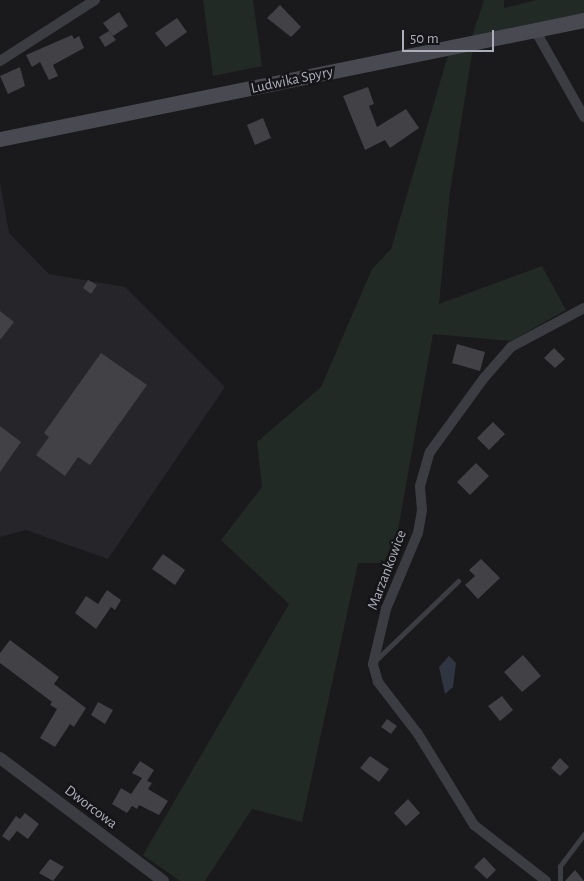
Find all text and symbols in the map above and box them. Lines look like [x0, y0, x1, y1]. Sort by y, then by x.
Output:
scale bar [404, 20, 496, 52]
text: 50 m [410, 31, 439, 46]
street label: Ludwika Spyry [249, 63, 335, 97]
street label: Marzankowice [364, 527, 410, 613]
street label: Dworcowa [61, 781, 121, 833]

